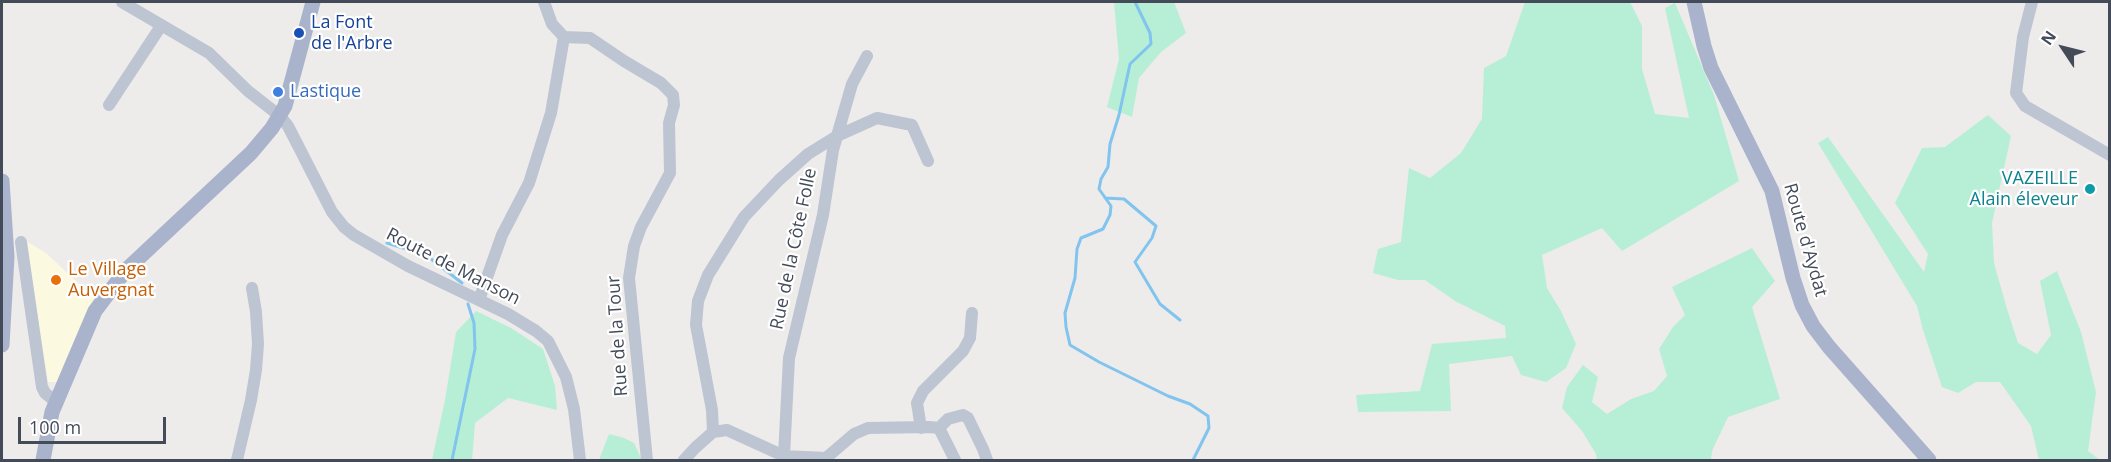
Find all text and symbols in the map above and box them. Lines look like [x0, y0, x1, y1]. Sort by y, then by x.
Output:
place label: La Font de l'Arbre [311, 12, 393, 54]
north arrow [2033, 18, 2093, 78]
marker: La Font de l'Arbre [292, 26, 306, 40]
text: N [2036, 26, 2061, 49]
place label: Lastique [290, 81, 361, 103]
marker: Lastique [271, 85, 285, 99]
street label: Rue de la Côte Folle [766, 166, 822, 332]
place label: VAZEILLE Alain éleveur [1970, 168, 2078, 210]
street label: Route d'Aydat [1778, 181, 1832, 299]
marker: VAZEILLE Alain éleveur [2083, 182, 2097, 196]
street label: Route de Manson [382, 224, 524, 310]
place label: Le Village Auvergnat [68, 259, 154, 302]
marker: Le Village Auvergnat [49, 273, 63, 287]
street label: Rue de la Tour [603, 275, 633, 397]
scale bar [21, 405, 170, 443]
text: 100 m [29, 415, 81, 439]

